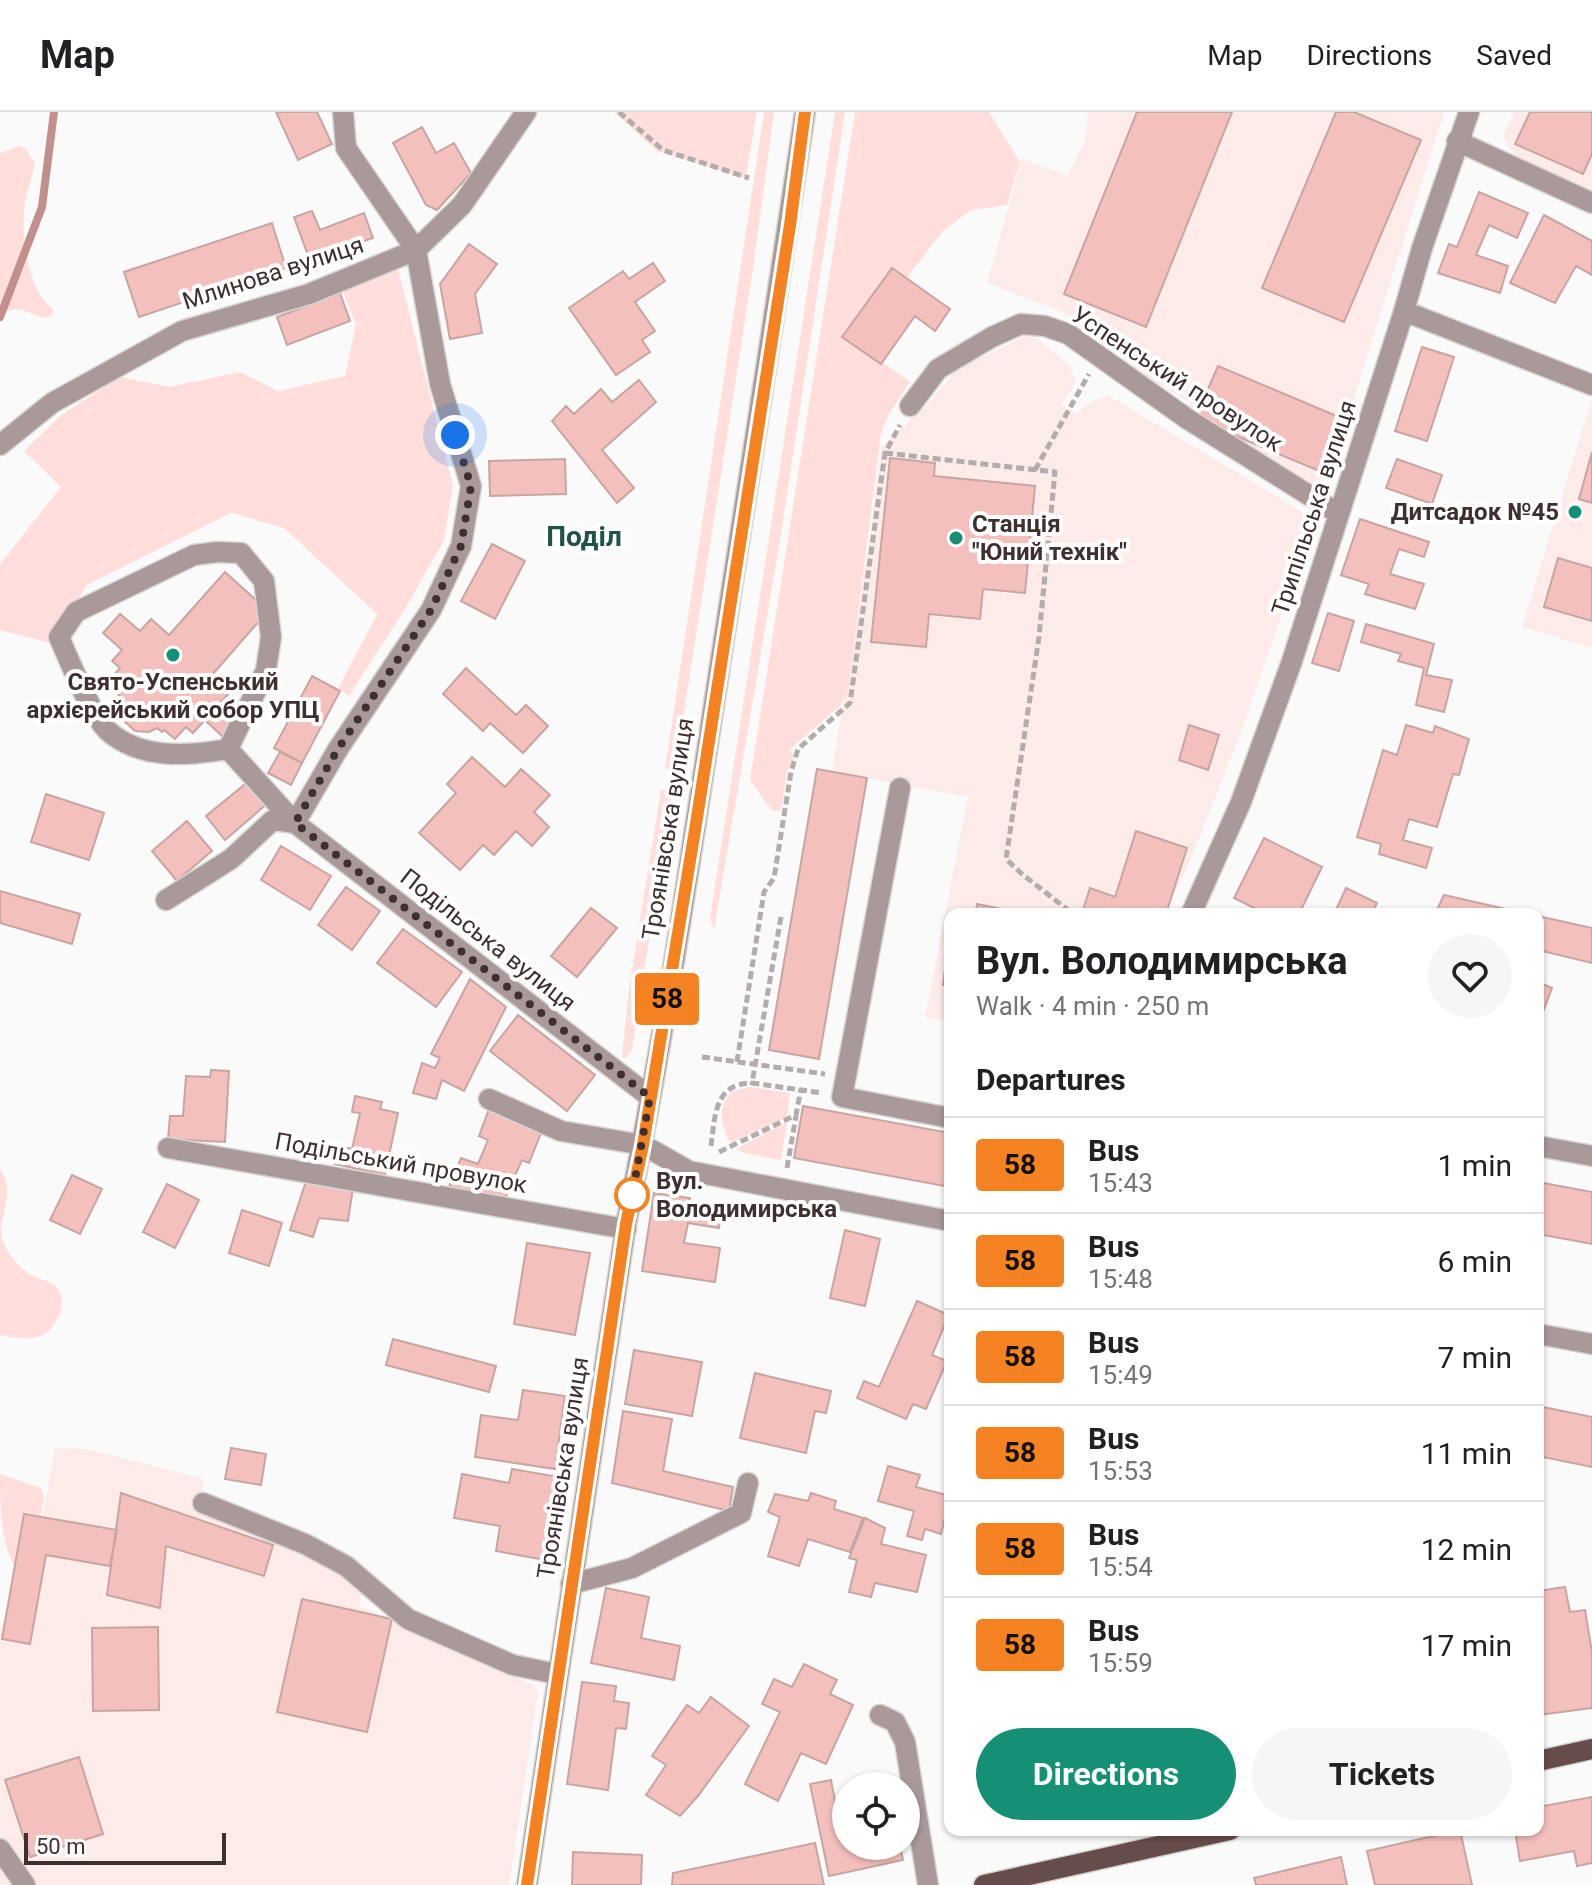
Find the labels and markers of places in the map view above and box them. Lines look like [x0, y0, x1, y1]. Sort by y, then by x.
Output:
place label: Дитсадок №45 [1391, 498, 1559, 526]
marker: Дитсадок №45 [1566, 503, 1584, 521]
place label: Станція "Юний технік" [972, 510, 1127, 566]
marker: Станція "Юний технік" [947, 529, 965, 547]
marker: Свято-Успенський архієрейський собор УПЦ [164, 646, 182, 664]
place label: Свято-Успенський архієрейський собор УПЦ [27, 668, 319, 724]
place label: Вул. Володимирська [656, 1167, 837, 1223]
marker: Вул. Володимирська [615, 1178, 649, 1212]

